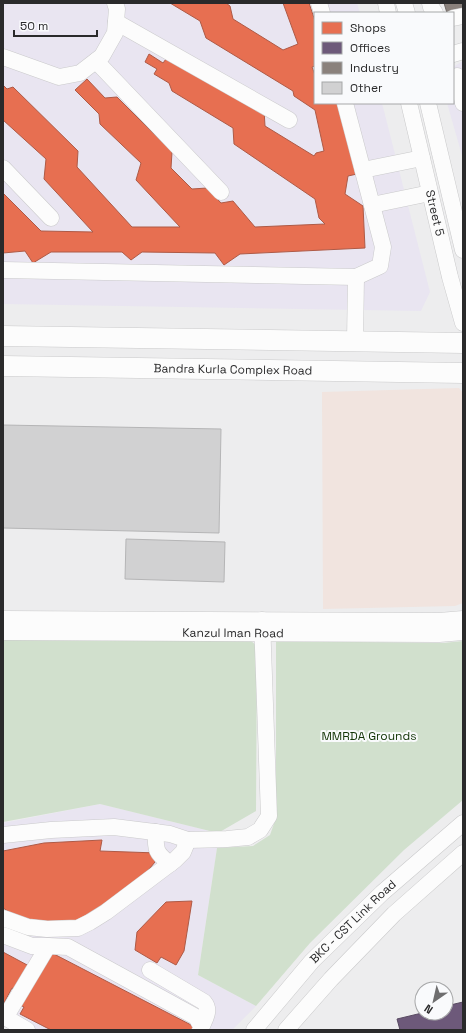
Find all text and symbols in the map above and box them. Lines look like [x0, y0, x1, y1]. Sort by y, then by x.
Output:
scale bar [14, 12, 97, 38]
legend [314, 12, 454, 104]
text: 50 m [20, 18, 48, 34]
text: Shops [350, 20, 386, 36]
text: Offices [350, 40, 390, 56]
text: Industry [350, 60, 399, 76]
text: Other [350, 80, 383, 96]
street label: Street 5 [422, 188, 448, 238]
street label: Bandra Kurla Complex Road [153, 360, 313, 379]
street label: Kanzul Iman Road [182, 625, 284, 641]
park label: MMRDA Grounds [321, 728, 417, 744]
street label: BKC - CST Link Road [306, 876, 400, 967]
north arrow [414, 981, 454, 1021]
text: N [421, 1001, 435, 1017]

